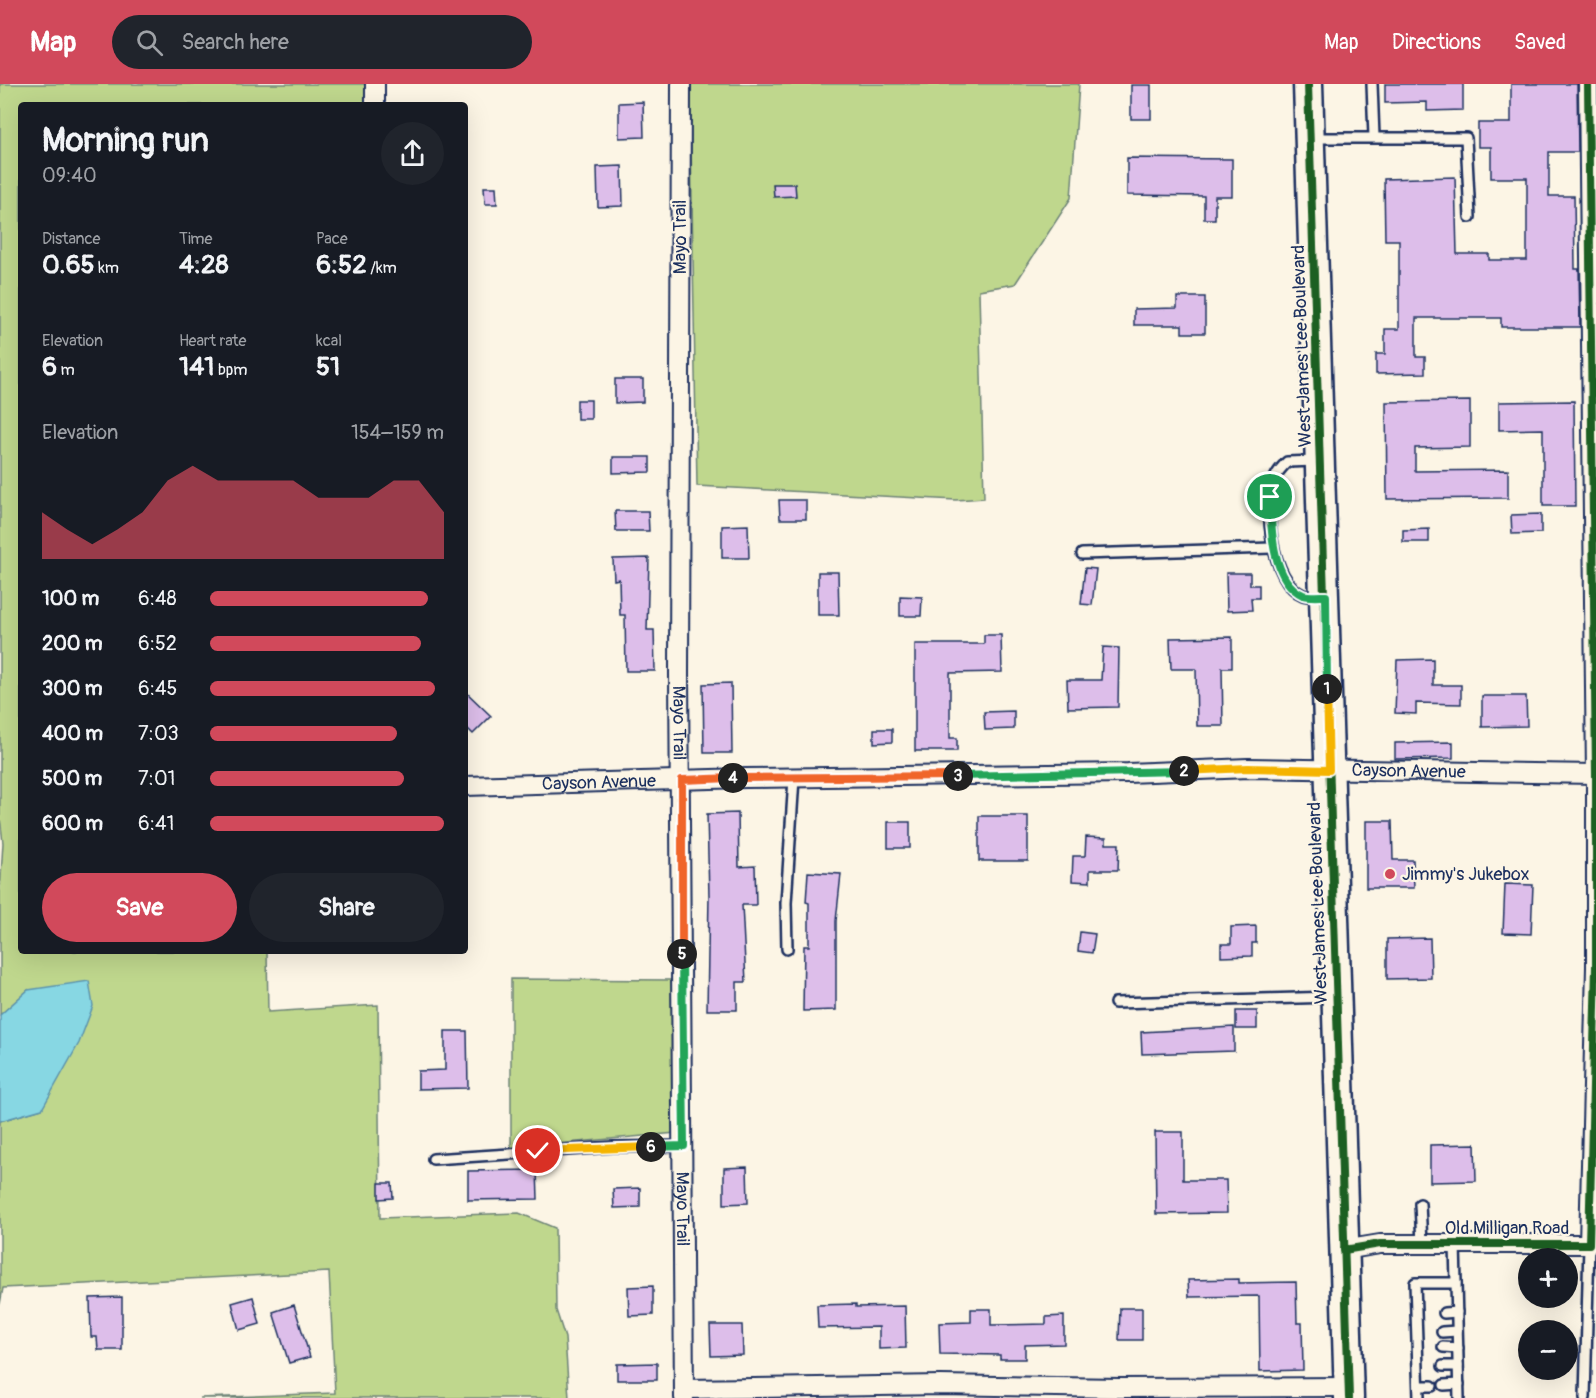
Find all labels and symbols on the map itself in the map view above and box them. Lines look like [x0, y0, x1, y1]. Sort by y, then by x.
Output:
street label: Mayo Trail [669, 200, 692, 274]
street label: West James Lee Boulevard [1287, 244, 1317, 448]
pin [1244, 471, 1295, 522]
pin: 1 [1312, 674, 1342, 704]
street label: Mayo Trail [668, 686, 691, 760]
pin: 2 [1169, 756, 1199, 786]
street label: Cayson Avenue [1351, 758, 1466, 783]
pin: 3 [943, 761, 973, 791]
pin: 4 [718, 763, 748, 793]
street label: Cayson Avenue [542, 769, 656, 795]
street label: West James Lee Boulevard [1303, 801, 1333, 1005]
place label: Jimmy's Jukebox [1402, 863, 1530, 886]
marker: Jimmy's Jukebox [1383, 867, 1397, 881]
pin: 5 [667, 939, 697, 969]
pin [512, 1125, 563, 1176]
pin: 6 [636, 1132, 666, 1162]
street label: Mayo Trail [671, 1172, 694, 1246]
street label: Old Milligan Road [1445, 1217, 1569, 1240]

